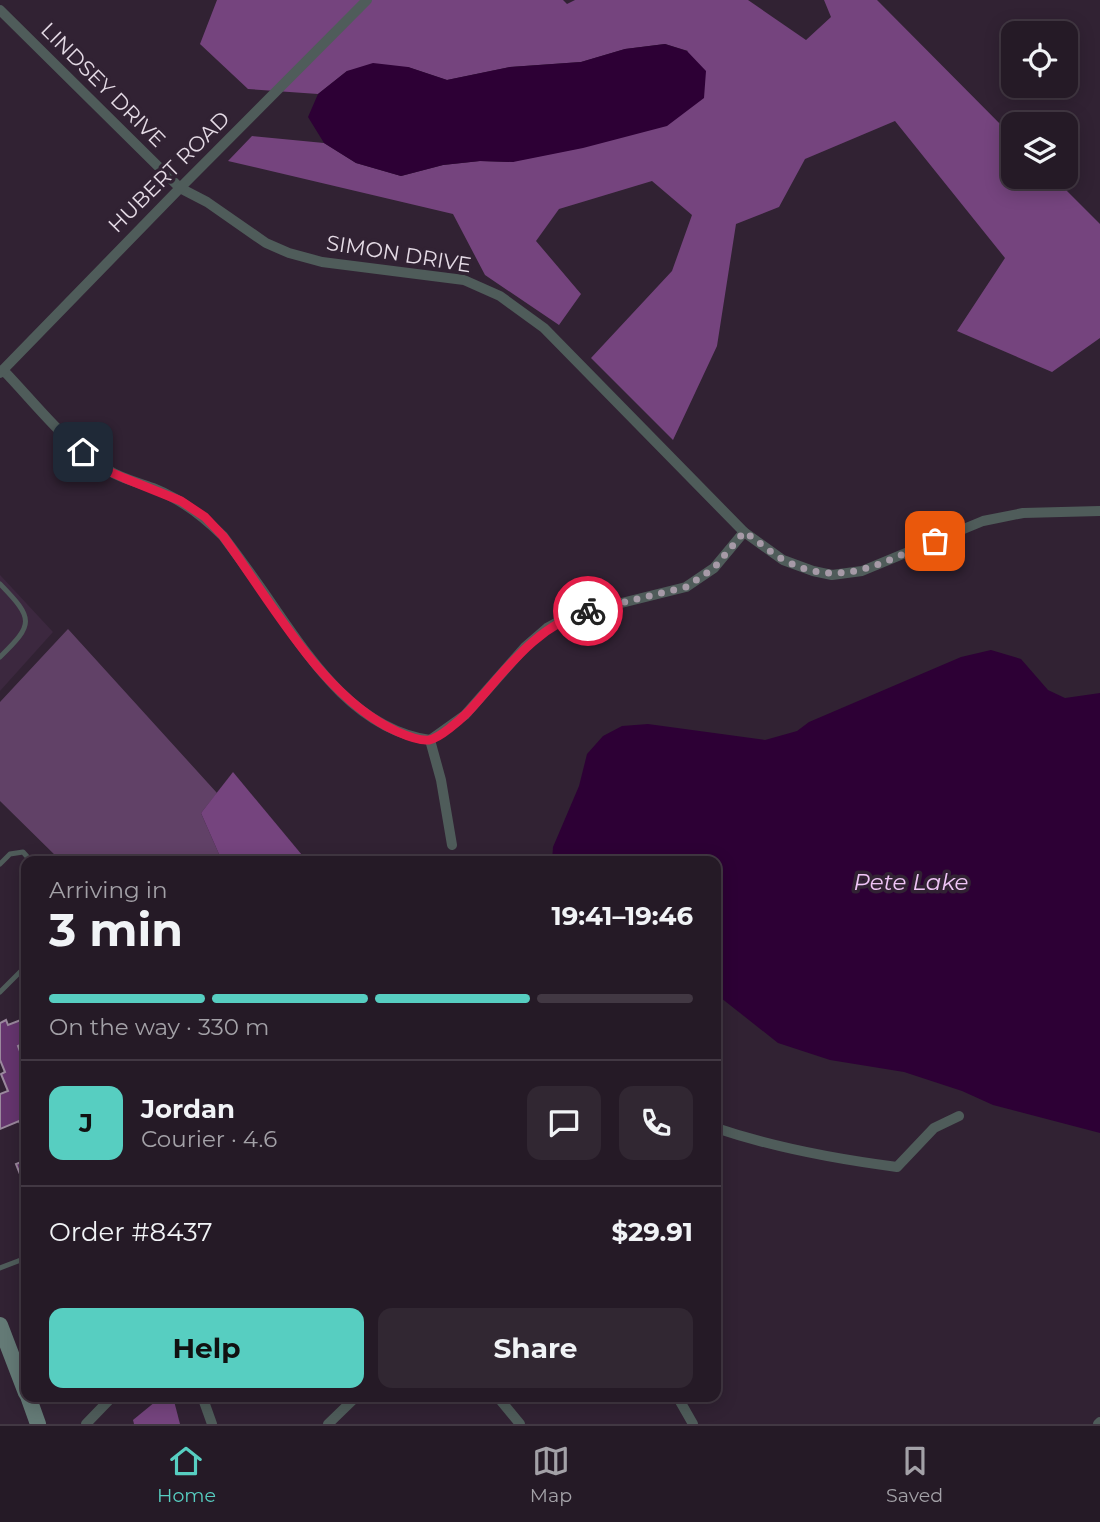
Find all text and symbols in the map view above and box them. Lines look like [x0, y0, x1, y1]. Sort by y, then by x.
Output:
street label: LINDSEY DRIVE [36, 17, 171, 152]
map controls [1001, 21, 1078, 189]
button: locate [1001, 21, 1078, 98]
street label: HUBERT ROAD [103, 106, 234, 237]
button: layers [1001, 112, 1078, 189]
street label: SIMON DRIVE [325, 230, 473, 277]
pin [53, 422, 113, 482]
icon: home [64, 433, 102, 471]
pin [905, 511, 965, 571]
icon: bag [916, 522, 954, 560]
courier [553, 576, 623, 646]
icon: bike [569, 592, 607, 630]
water label: Pete Lake [854, 868, 969, 896]
text: Arriving in [49, 876, 168, 904]
text: 19:41–19:46 [551, 900, 693, 932]
text: 3 min [49, 901, 183, 958]
text: On the way · 330 m [49, 1013, 269, 1041]
button: chat [527, 1086, 601, 1160]
button: phone [619, 1086, 693, 1160]
text: Jordan [141, 1093, 235, 1125]
text: J [79, 1107, 93, 1139]
text: Courier · 4.6 [141, 1125, 277, 1153]
text: Order #8437 [49, 1216, 213, 1248]
text: $29.91 [611, 1216, 693, 1248]
button: Help [49, 1308, 364, 1388]
button: Share [378, 1308, 693, 1388]
tab: Home [157, 1442, 216, 1507]
tab: Map [530, 1442, 572, 1507]
tab: Saved [886, 1442, 943, 1507]

